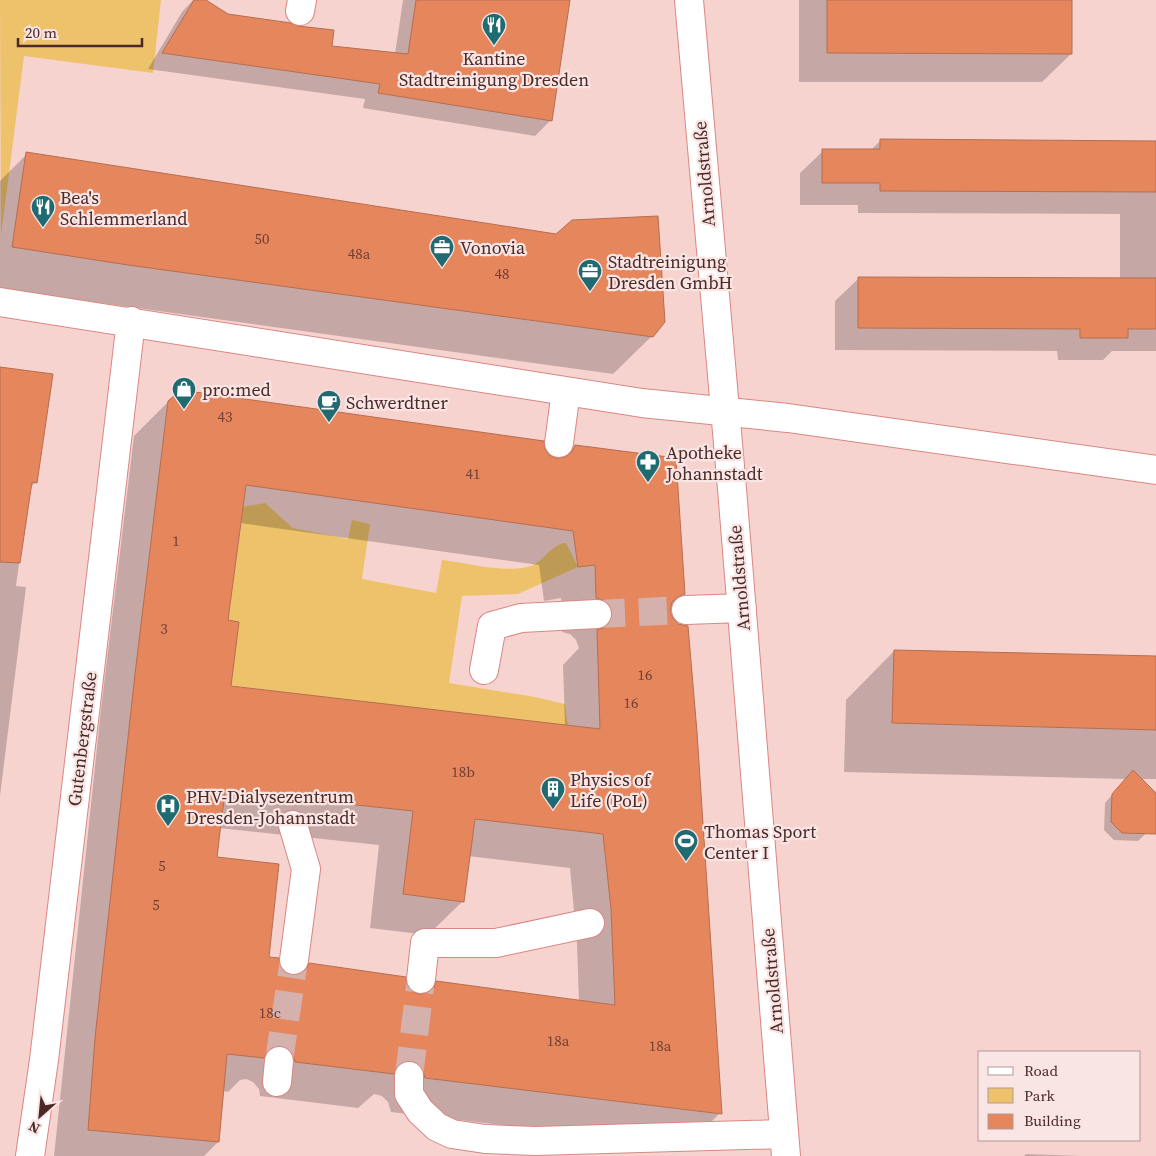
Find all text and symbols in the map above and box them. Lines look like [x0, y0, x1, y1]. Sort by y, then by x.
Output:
restaurant icon: Kantine Stadtreinigung Dresden [481, 12, 507, 46]
scale bar [18, 15, 141, 47]
text: 20 m [25, 22, 57, 43]
place label: Kantine Stadtreinigung Dresden [399, 46, 589, 92]
street label: Arnoldstraße [687, 120, 721, 228]
place label: Bea's Schlemmerland [60, 185, 188, 231]
restaurant icon: Bea's Schlemmerland [30, 194, 56, 228]
house number: 50 [254, 228, 270, 249]
office icon: Vonovia [429, 234, 455, 268]
place label: Vonovia [460, 235, 526, 260]
house number: 48a [348, 243, 371, 264]
place label: Stadtreinigung Dresden GmbH [608, 249, 732, 295]
office icon: Stadtreinigung Dresden GmbH [577, 258, 603, 292]
house number: 48 [494, 263, 510, 284]
shop icon: pro:med [171, 376, 197, 410]
place label: pro:med [202, 377, 271, 402]
cafe icon: Schwerdtner [316, 389, 342, 423]
place label: Schwerdtner [346, 390, 448, 415]
house number: 43 [217, 406, 233, 427]
place label: Apotheke Johannstadt [665, 440, 763, 486]
pharmacy icon: Apotheke Johannstadt [635, 449, 661, 483]
house number: 41 [465, 463, 481, 484]
street label: Arnoldstraße [722, 524, 756, 632]
house number: 1 [172, 530, 180, 551]
house number: 3 [160, 618, 168, 639]
house number: 16 [637, 664, 653, 685]
street label: Gutenbergstraße [61, 670, 103, 808]
house number: 16 [623, 692, 639, 713]
house number: 18b [451, 761, 475, 782]
place label: Physics of Life (PoL) [570, 767, 652, 813]
building icon: Physics of Life (PoL) [540, 776, 566, 810]
place label: PHV-Dialysezentrum Dresden-Johannstadt [186, 784, 356, 830]
hospital icon: PHV-Dialysezentrum Dresden-Johannstadt [155, 793, 181, 827]
place label: Thomas Sport Center I [704, 819, 816, 865]
sports icon: Thomas Sport Center I [673, 828, 699, 862]
house number: 5 [158, 855, 166, 876]
house number: 5 [152, 894, 160, 915]
street label: Arnoldstraße [755, 927, 789, 1035]
house number: 18c [259, 1002, 281, 1023]
house number: 18a [547, 1030, 570, 1051]
house number: 18a [649, 1035, 672, 1056]
legend [978, 1051, 1141, 1141]
text: Road [1024, 1060, 1058, 1081]
text: Park [1024, 1085, 1056, 1106]
north arrow [15, 1091, 65, 1141]
text: Building [1024, 1110, 1081, 1131]
text: N [25, 1116, 43, 1139]

